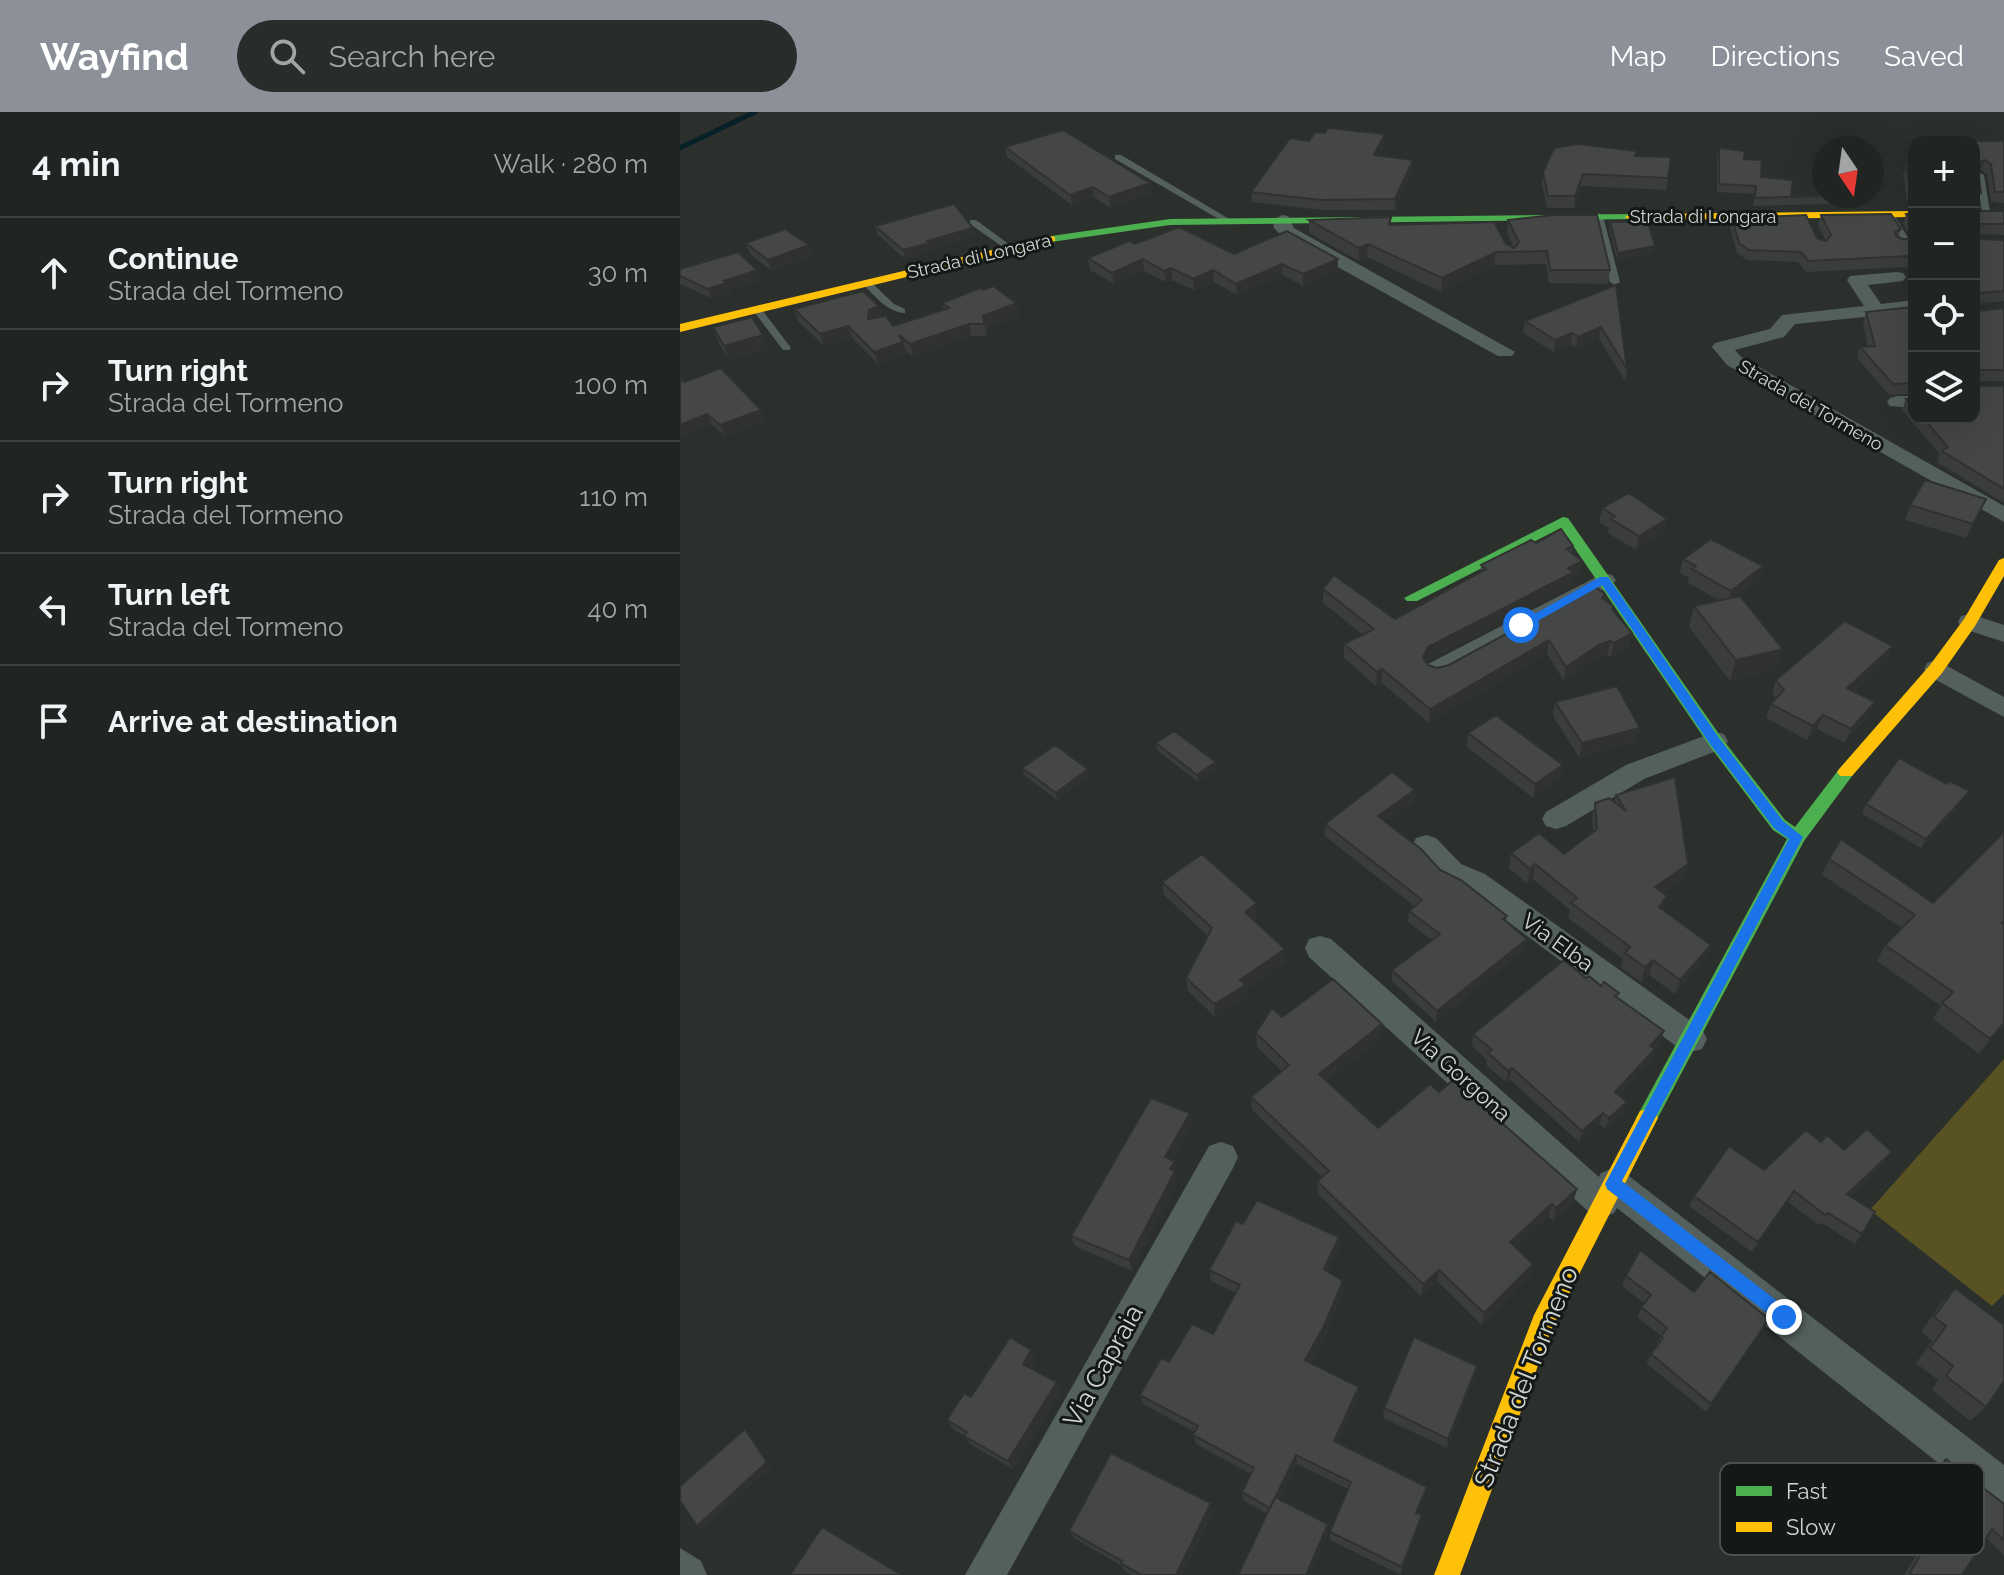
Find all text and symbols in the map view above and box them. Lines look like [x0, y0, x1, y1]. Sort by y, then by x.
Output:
search box [237, 20, 797, 92]
text: Wayfind [40, 34, 189, 79]
icon: search [265, 34, 309, 78]
text: Search here [329, 39, 495, 74]
text: Map [1610, 40, 1667, 73]
text: Directions [1711, 40, 1840, 73]
text: Saved [1884, 40, 1964, 73]
north arrow [1812, 136, 1884, 208]
map controls [1908, 136, 1980, 424]
button: + [1908, 136, 1980, 208]
text: 4 min [32, 144, 120, 184]
text: Walk · 280 m [494, 149, 648, 179]
street label: Strada di Longara [1630, 206, 1776, 227]
button: − [1908, 208, 1980, 280]
street label: Strada di Longara [905, 229, 1053, 283]
text: Continue [108, 241, 239, 276]
icon: ahead [32, 251, 76, 295]
text: 30 m [588, 258, 648, 288]
text: Strada del Tormeno [108, 276, 343, 306]
button: locate [1908, 280, 1980, 352]
button: layers [1908, 352, 1980, 424]
text: Turn right [108, 353, 248, 388]
street label: Strada del Tormeno [1735, 355, 1887, 455]
icon: right [32, 363, 76, 407]
text: 100 m [575, 370, 648, 400]
text: Strada del Tormeno [108, 388, 343, 418]
text: Turn right [108, 465, 248, 500]
icon: right [32, 475, 76, 519]
text: 110 m [579, 482, 648, 512]
text: Strada del Tormeno [108, 500, 343, 530]
text: Turn left [108, 577, 230, 612]
icon: left [32, 587, 76, 631]
text: 40 m [587, 594, 648, 624]
route start [1503, 607, 1539, 643]
text: Strada del Tormeno [108, 612, 343, 642]
icon: arrive [32, 699, 76, 743]
text: Arrive at destination [108, 704, 398, 739]
street label: Via Elba [1517, 907, 1599, 977]
street label: Via Gorgona [1406, 1023, 1516, 1127]
street label: Strada del Tormeno [1468, 1262, 1584, 1492]
route end [1766, 1299, 1802, 1335]
street label: Via Capraia [1057, 1300, 1149, 1432]
legend [1720, 1463, 1984, 1555]
text: Fast [1786, 1478, 1828, 1504]
text: Slow [1786, 1514, 1836, 1540]

